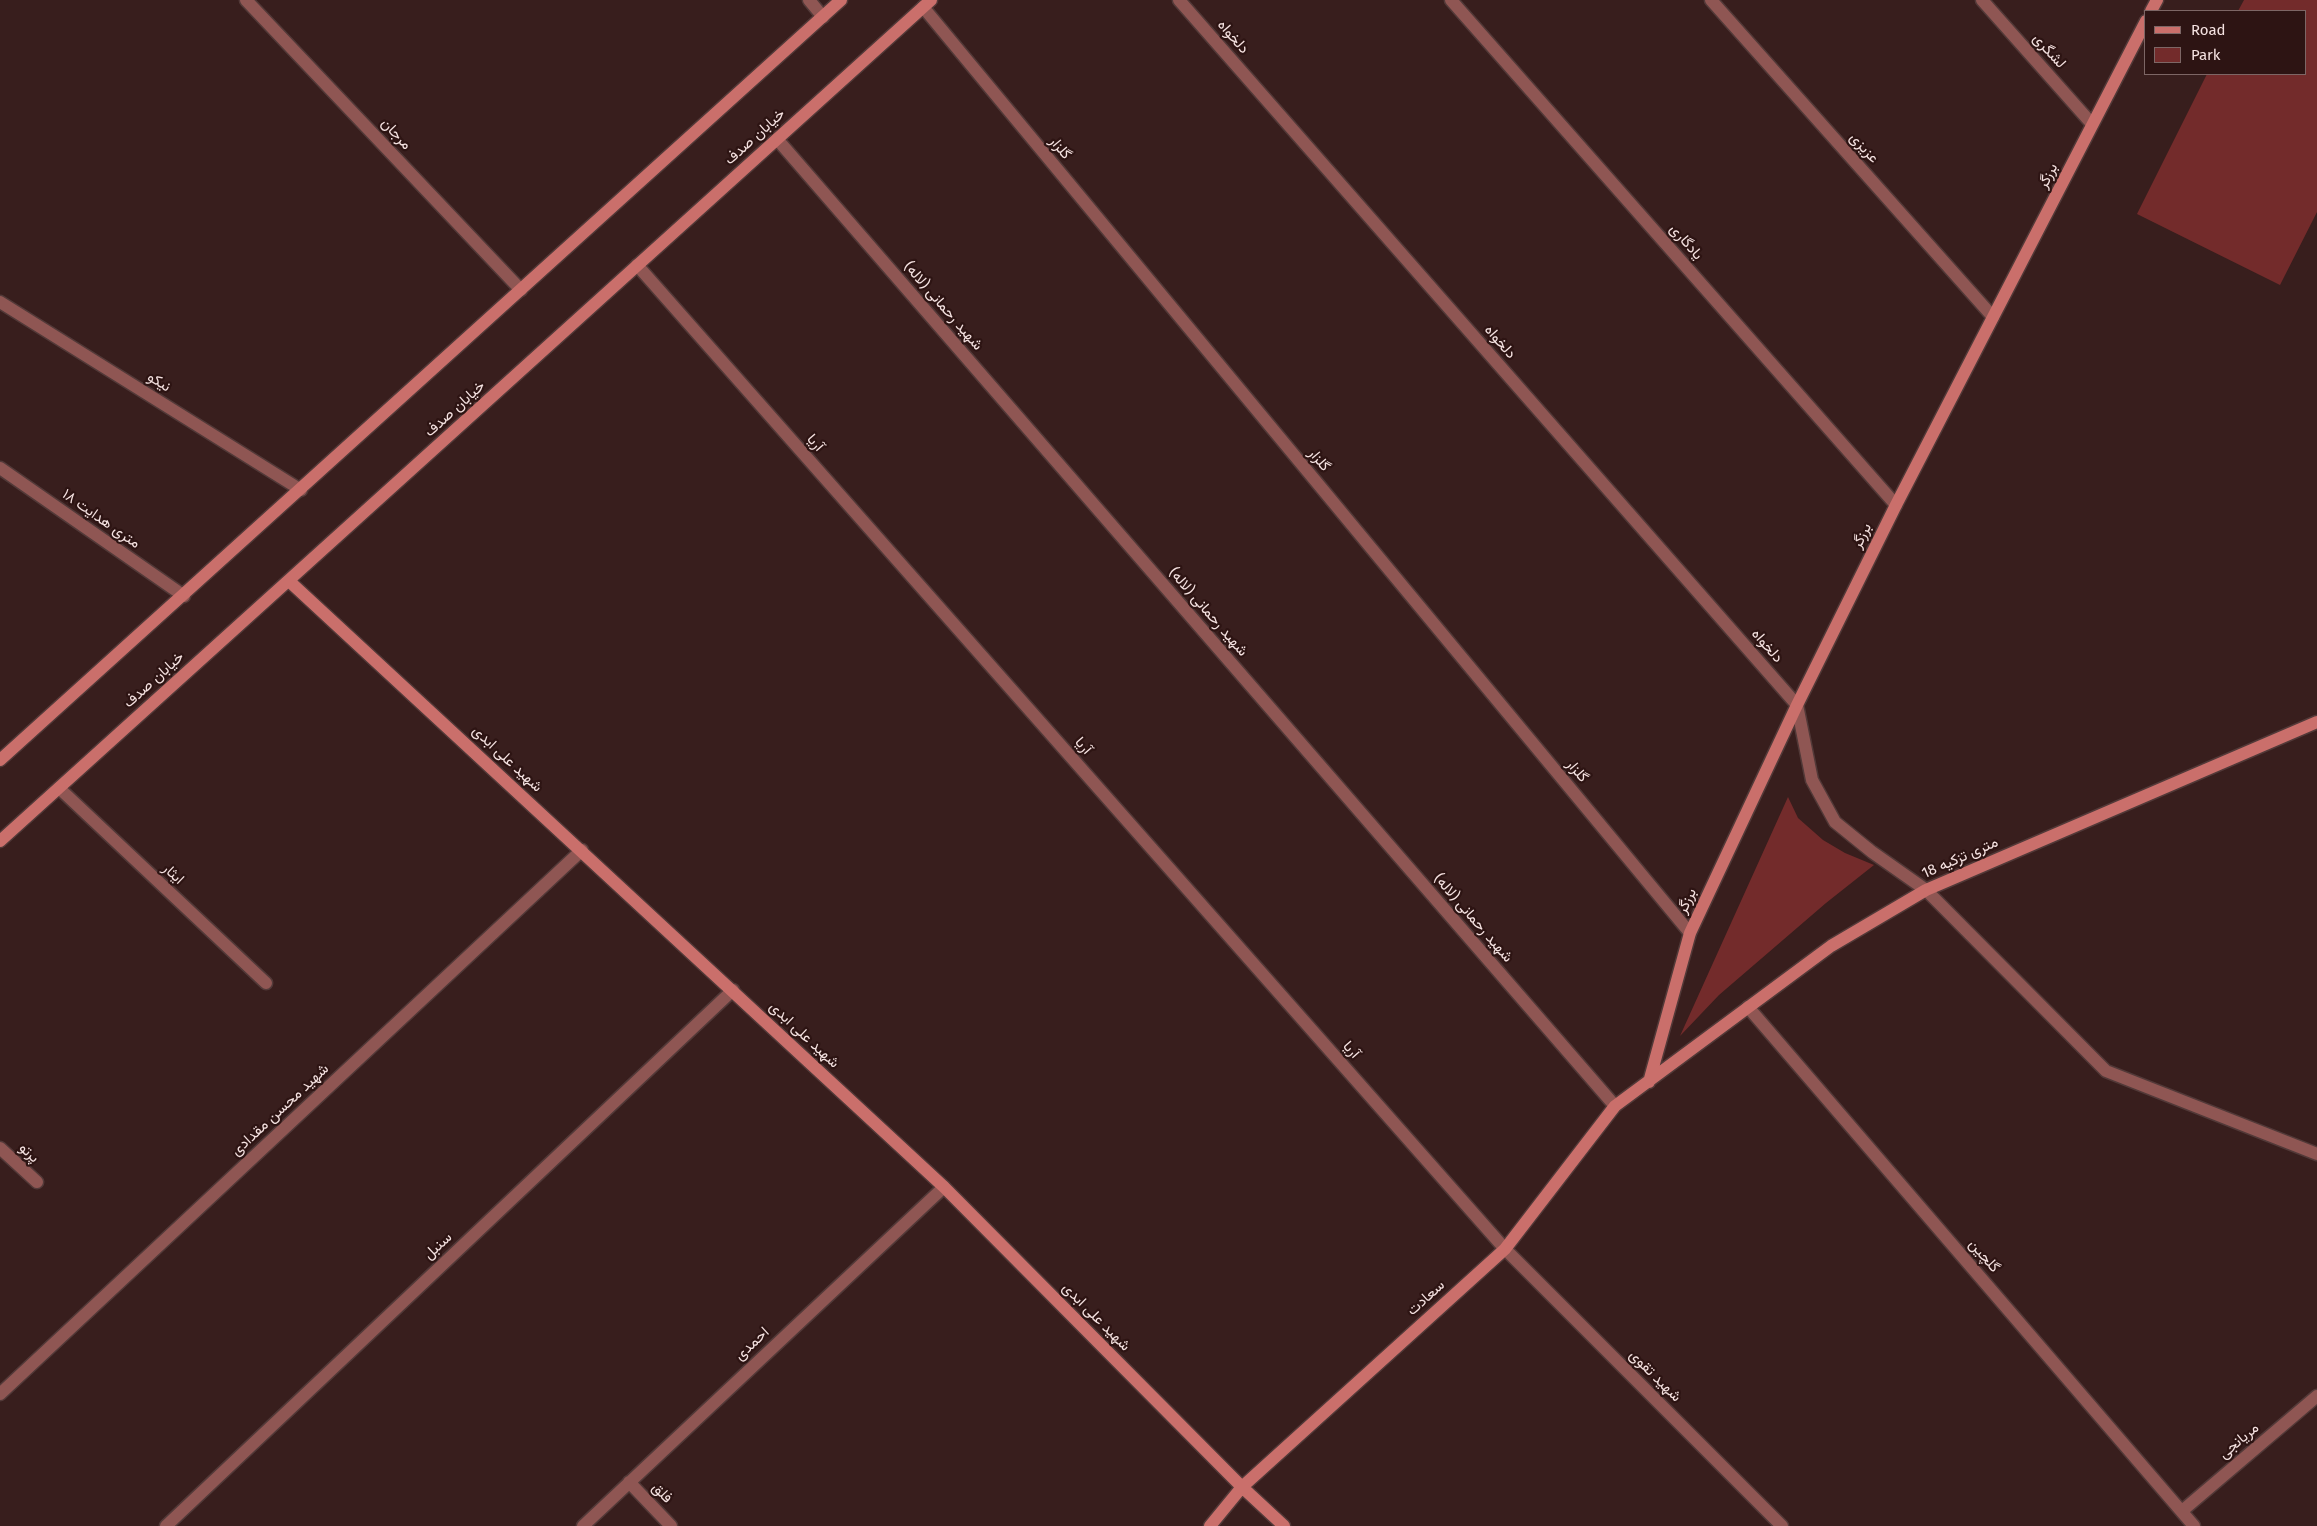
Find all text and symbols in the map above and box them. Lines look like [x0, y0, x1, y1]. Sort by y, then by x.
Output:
legend [2144, 10, 2307, 75]
street label: دلخواه [1213, 16, 1253, 58]
text: Road [2191, 21, 2226, 39]
street label: لشگری [2029, 30, 2069, 72]
text: Park [2191, 46, 2221, 64]
street label: خیابان صدف [721, 105, 789, 169]
street label: مرجان [377, 114, 415, 154]
street label: عزیزی [1846, 129, 1882, 167]
street label: گلزار [1045, 133, 1075, 163]
street label: برزگر [2034, 160, 2062, 192]
street label: یادگاری [1665, 220, 1707, 264]
street label: شهید رحمانی (لاله) [900, 258, 986, 354]
street label: دلخواه [1480, 321, 1520, 363]
street label: نیکو [144, 368, 174, 396]
street label: خیابان صدف [421, 377, 489, 441]
street label: آریا [803, 431, 827, 455]
street label: گلزار [1304, 445, 1334, 475]
street label: ۱۸ متری هدایت [58, 485, 144, 553]
street label: برزگر [1848, 520, 1876, 552]
street label: شهید رحمانی (لاله) [1165, 564, 1251, 660]
street label: دلخواه [1747, 625, 1787, 667]
street label: خیابان صدف [120, 648, 188, 712]
street label: شهید علی ابدی [468, 722, 546, 796]
street label: آریا [1071, 734, 1095, 758]
street label: گلزار [1562, 756, 1592, 786]
street label: 18 متری تزکیه [1919, 833, 2001, 883]
street label: ایثار [158, 860, 188, 888]
street label: شهید رحمانی (لاله) [1430, 870, 1516, 966]
street label: برزگر [1673, 885, 1701, 917]
street label: شهید علی ابدی [765, 998, 843, 1072]
street label: آریا [1339, 1038, 1363, 1062]
street label: شهید محسن مقدادی [227, 1060, 333, 1160]
street label: پرتو [15, 1139, 43, 1167]
street label: سنبل [420, 1228, 456, 1264]
street label: گلچین [1965, 1236, 2003, 1276]
street label: سعادت [1403, 1276, 1449, 1320]
street label: شهید علی ابدی [1058, 1279, 1134, 1355]
street label: احمدی [731, 1324, 773, 1364]
street label: شهید تقوی [1625, 1346, 1685, 1406]
street label: مریانجی [2215, 1419, 2263, 1463]
street label: فلق [648, 1479, 676, 1507]

